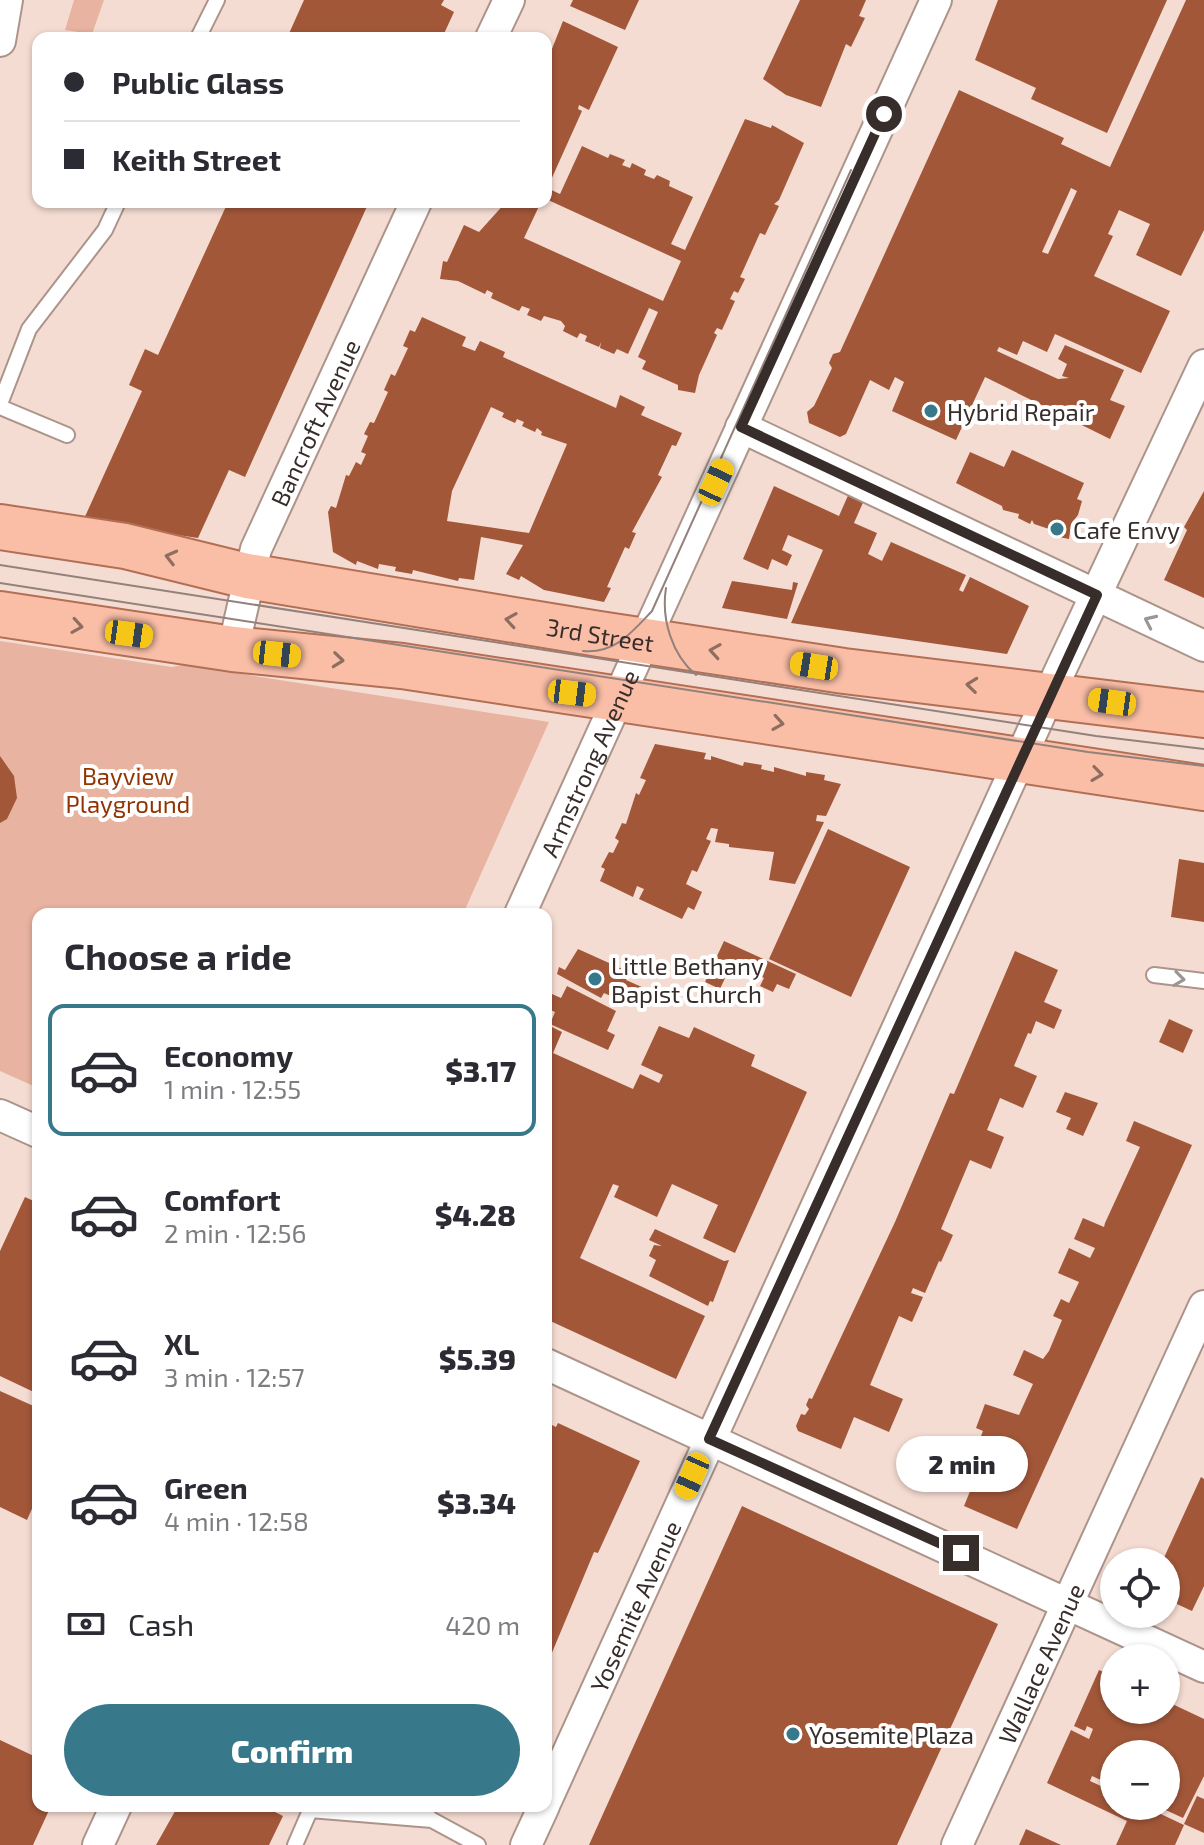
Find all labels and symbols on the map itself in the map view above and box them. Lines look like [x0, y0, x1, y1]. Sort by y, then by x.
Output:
route start [866, 96, 902, 132]
street label: Bancroft Avenue [263, 335, 365, 510]
place label: Hybrid Repair [947, 397, 1095, 426]
marker: Hybrid Repair [922, 402, 940, 420]
car [695, 455, 737, 509]
place label: Cafe Envy [1073, 515, 1180, 544]
marker: Cafe Envy [1048, 520, 1066, 538]
one-way arrow [164, 550, 178, 567]
street label: 3rd Street [544, 611, 656, 657]
one-way arrow [504, 612, 518, 629]
one-way arrow [1143, 615, 1158, 631]
one-way arrow [70, 617, 84, 634]
car [104, 619, 154, 649]
car [252, 640, 302, 668]
one-way arrow [708, 643, 721, 660]
car [788, 650, 840, 682]
one-way arrow [332, 652, 345, 669]
street label: Armstrong Avenue [534, 665, 644, 861]
one-way arrow [965, 677, 978, 694]
car [547, 678, 597, 708]
car [1087, 687, 1137, 717]
one-way arrow [771, 714, 784, 731]
park label: Bayview Playground [66, 761, 190, 818]
one-way arrow [1090, 765, 1103, 782]
place label: Little Bethany Bapist Church [611, 951, 764, 1008]
marker: Little Bethany Bapist Church [586, 970, 604, 988]
one-way arrow [1172, 970, 1186, 987]
callout: 2 min [895, 1437, 1027, 1493]
car [671, 1449, 713, 1503]
street label: Yosemite Avenue [583, 1516, 686, 1696]
route end [943, 1535, 979, 1571]
street label: Wallace Avenue [991, 1579, 1089, 1748]
place label: Yosemite Plaza [809, 1720, 974, 1749]
marker: Yosemite Plaza [784, 1725, 802, 1743]

